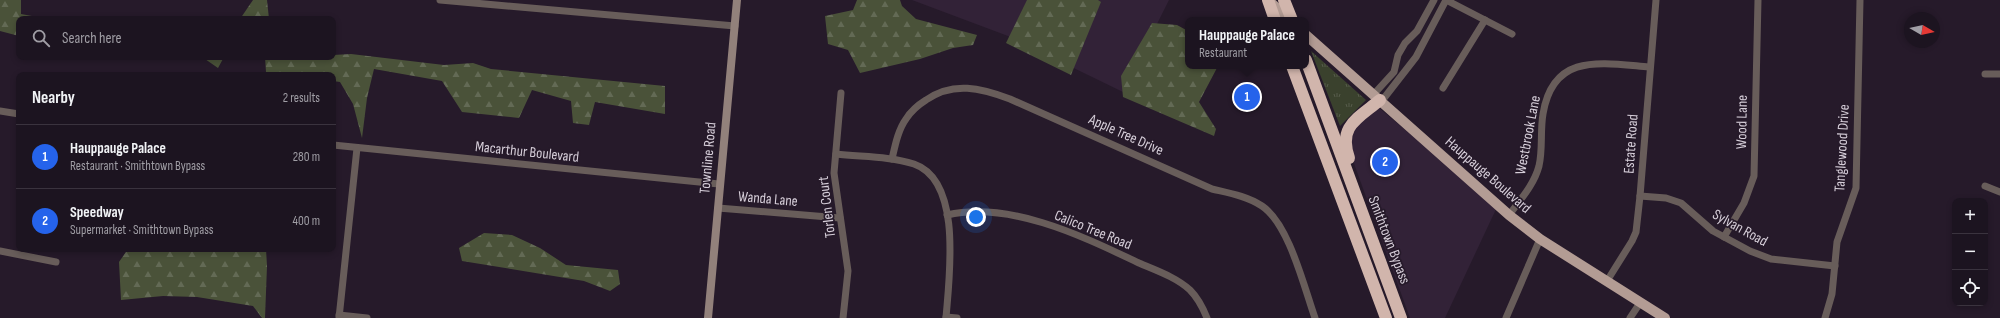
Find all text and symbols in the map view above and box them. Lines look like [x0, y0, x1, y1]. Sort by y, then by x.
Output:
north arrow [1904, 12, 1940, 48]
search box [16, 16, 336, 60]
popup [1185, 17, 1309, 69]
text: Hauppauge Palace [1199, 26, 1295, 45]
icon: search [30, 27, 52, 49]
text: Search here [62, 29, 122, 48]
text: Restaurant [1199, 45, 1247, 61]
pin: 1 [1234, 82, 1260, 112]
text: Nearby [32, 88, 75, 108]
text: 2 results [283, 90, 320, 106]
street label: Westbrook Lane [1511, 94, 1545, 176]
street label: Wood Lane [1732, 95, 1752, 149]
street label: Tanglewood Drive [1830, 104, 1854, 192]
street label: Apple Tree Drive [1085, 110, 1166, 160]
street label: Estate Road [1619, 114, 1643, 174]
street label: Townline Road [695, 121, 721, 195]
street label: Hauppauge Boulevard [1441, 132, 1535, 218]
street label: Macarthur Boulevard [474, 137, 580, 167]
text: Hauppauge Palace [70, 139, 166, 158]
pin: 2 [1372, 147, 1398, 177]
text: 1 [42, 149, 48, 165]
text: 280 m [293, 149, 320, 165]
text: Restaurant · Smithtown Bypass [70, 158, 205, 174]
street label: Torlen Court [814, 175, 840, 239]
street label: Wanda Lane [737, 187, 799, 211]
street label: Smithtown Bypass [1364, 193, 1414, 287]
map controls [1952, 198, 1988, 306]
button: + [1952, 198, 1988, 234]
text: Speedway [70, 203, 124, 222]
street label: Sylvan Road [1709, 205, 1771, 251]
street label: Calico Tree Road [1052, 206, 1134, 254]
your location [966, 207, 986, 227]
text: 2 [42, 213, 48, 229]
text: 400 m [293, 213, 320, 229]
text: Supermarket · Smithtown Bypass [70, 222, 213, 238]
button: − [1952, 234, 1988, 270]
button: locate [1952, 270, 1988, 306]

